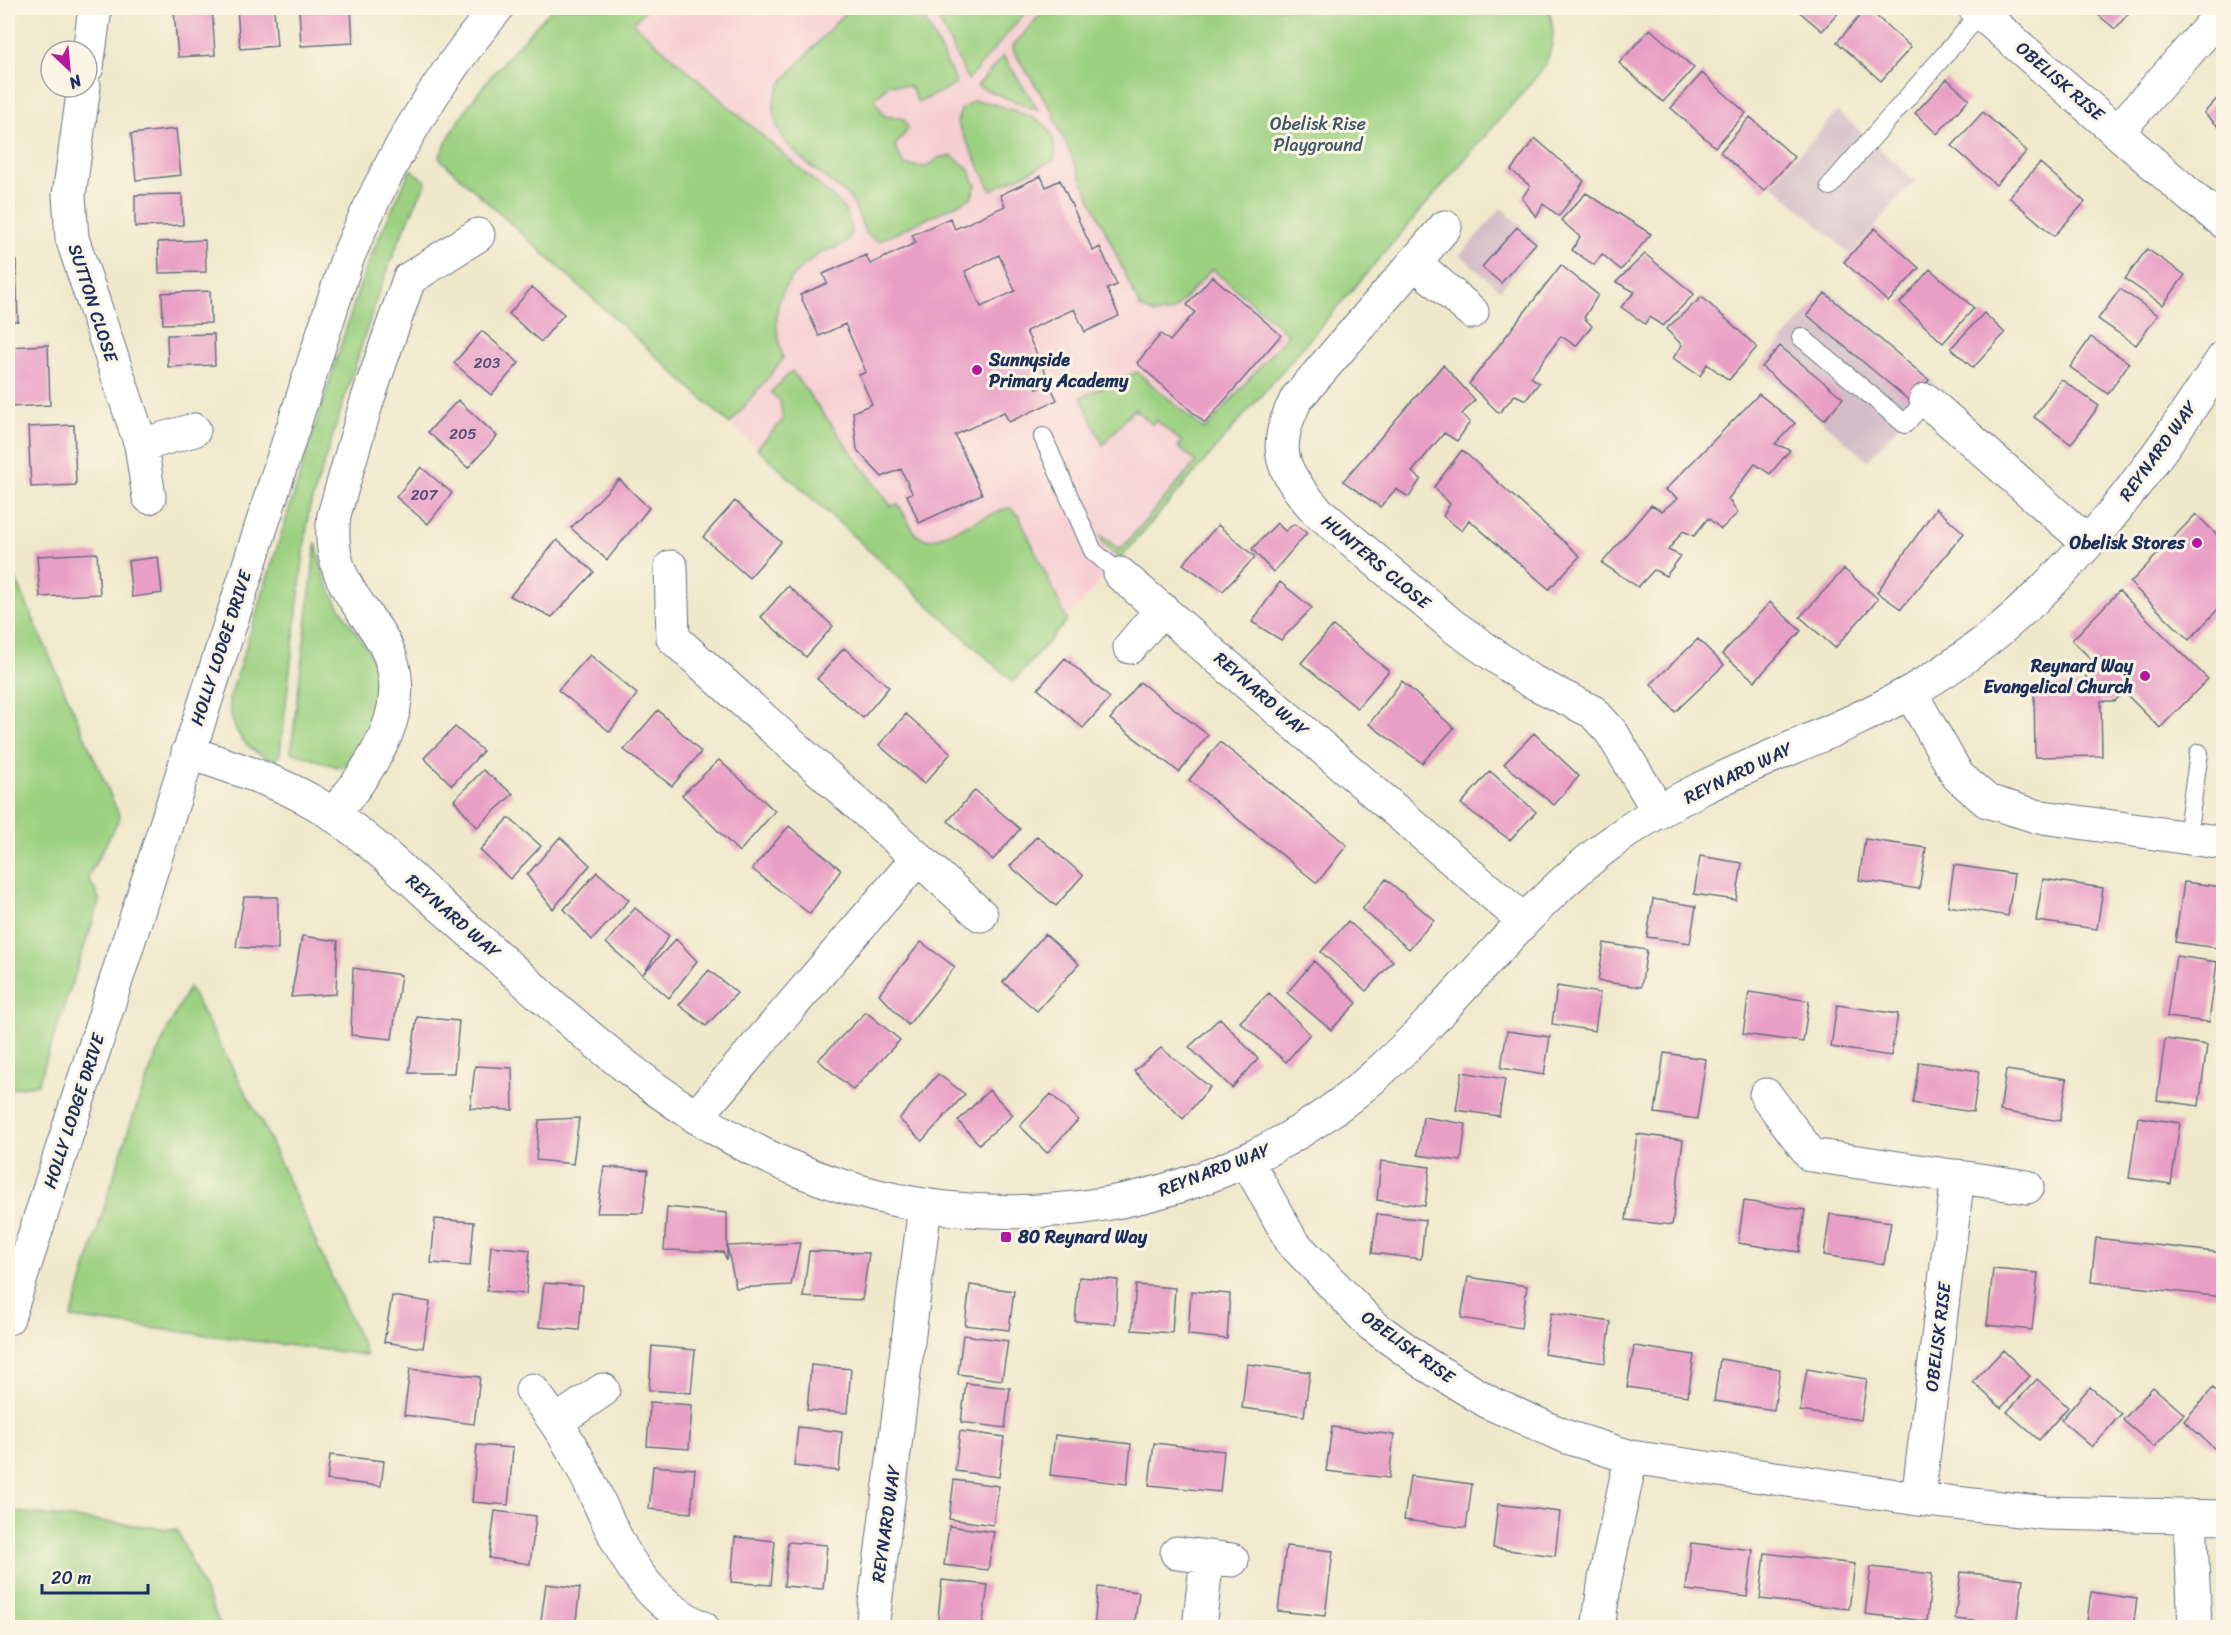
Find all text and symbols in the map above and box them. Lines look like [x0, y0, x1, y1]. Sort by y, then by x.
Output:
street label: OBELISK RISE [2008, 33, 2113, 130]
north arrow [39, 39, 99, 99]
text: N [63, 66, 88, 98]
park label: Obelisk Rise Playground [1270, 108, 1366, 161]
street label: SUTTON CLOSE [59, 240, 128, 367]
place label: Sunnyside Primary Academy [988, 344, 1129, 397]
house number: 203 [474, 350, 500, 376]
marker: Sunnyside Primary Academy [970, 363, 984, 377]
street label: REYNARD WAY [2110, 393, 2206, 508]
house number: 205 [449, 421, 477, 447]
house number: 207 [411, 482, 439, 508]
street label: HUNTERS CLOSE [1314, 506, 1439, 618]
place label: Obelisk Stores [2069, 527, 2186, 559]
marker: Obelisk Stores [2190, 536, 2204, 550]
street label: HOLLY LODGE DRIVE [181, 565, 262, 730]
street label: REYNARD WAY [1206, 643, 1317, 745]
place label: Reynard Way Evangelical Church [1984, 650, 2134, 703]
marker: Reynard Way Evangelical Church [2138, 669, 2152, 683]
street label: REYNARD WAY [1678, 732, 1799, 813]
street label: REYNARD WAY [398, 865, 509, 967]
street label: HOLLY LODGE DRIVE [34, 1028, 115, 1193]
street label: REYNARD WAY [1153, 1134, 1276, 1206]
place label: 80 Reynard Way [1017, 1221, 1148, 1253]
marker: 80 Reynard Way [999, 1230, 1013, 1244]
street label: OBELISK RISE [1915, 1280, 1961, 1393]
street label: OBELISK RISE [1354, 1302, 1463, 1393]
street label: REYNARD WAY [862, 1462, 910, 1585]
scale bar [42, 1557, 148, 1595]
text: 20 m [51, 1562, 91, 1594]

